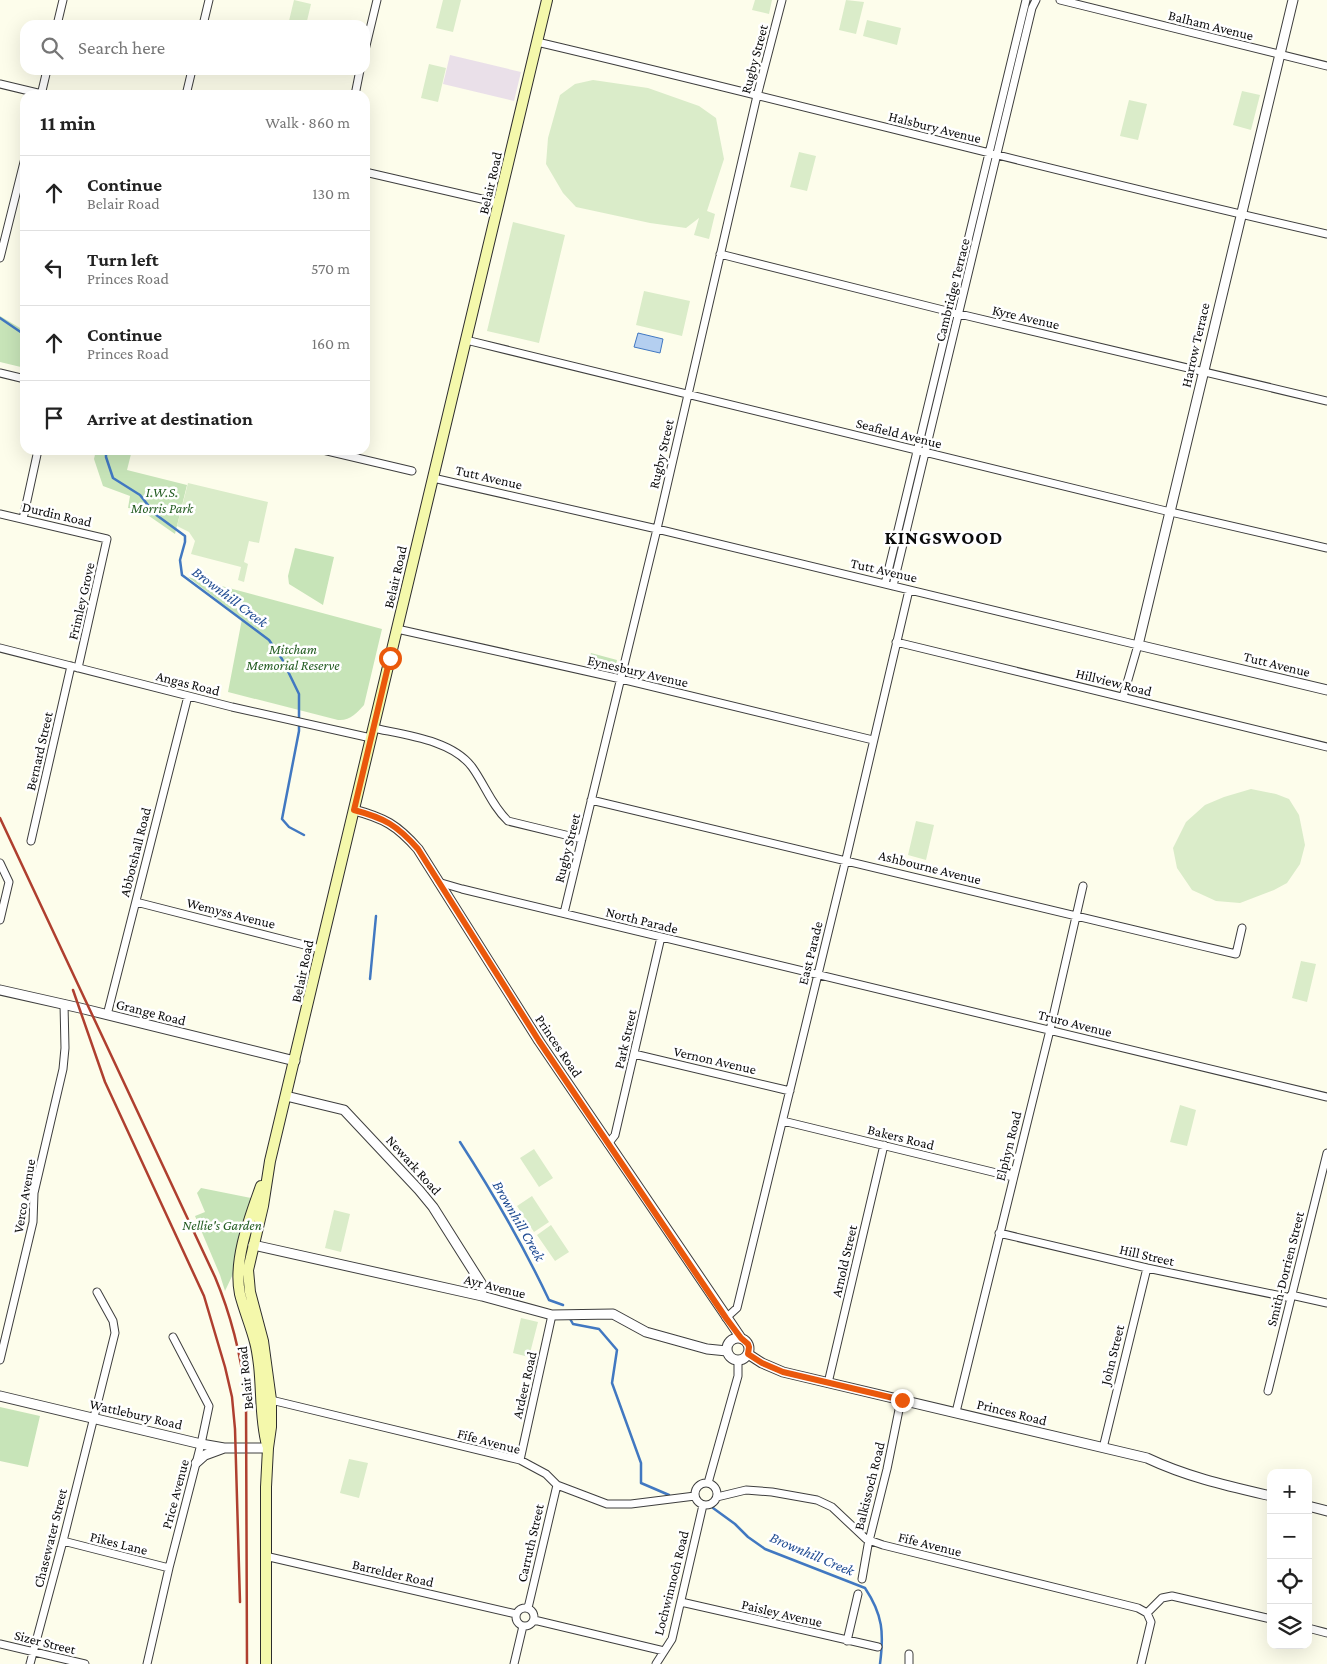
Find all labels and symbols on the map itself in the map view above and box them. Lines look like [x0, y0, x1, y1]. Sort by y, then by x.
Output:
street label: Balham Avenue [1167, 7, 1255, 43]
street label: Rugby Street [737, 22, 771, 95]
street label: Halsbury Avenue [887, 108, 983, 146]
street label: Belair Road [475, 150, 505, 216]
street label: Cambridge Terrace [931, 237, 973, 343]
street label: Kyre Avenue [991, 301, 1061, 333]
street label: Harrow Terrace [1177, 301, 1213, 389]
street label: Seafield Avenue [855, 415, 943, 451]
street label: Rugby Street [645, 417, 677, 490]
street label: Tutt Avenue [454, 462, 524, 492]
park label: I.W.S. Morris Park [130, 484, 194, 516]
street label: Durdin Road [21, 498, 94, 530]
district label: KINGSWOOD [885, 527, 1004, 548]
street label: Belair Road [380, 544, 410, 610]
street label: Tutt Avenue [849, 555, 919, 585]
street label: Frimley Grove [64, 561, 98, 641]
water label: Brownhill Creek [189, 564, 272, 631]
park label: Mitcham Memorial Reserve [245, 641, 340, 673]
route start [379, 647, 402, 670]
street label: Tutt Avenue [1242, 648, 1312, 680]
street label: Eynesbury Avenue [586, 652, 690, 690]
street label: Hillview Road [1074, 665, 1154, 699]
street label: Angas Road [154, 667, 222, 699]
street label: Bernard Street [22, 710, 56, 792]
street label: Abbotshall Road [116, 805, 154, 898]
street label: Rugby Street [551, 811, 583, 884]
street label: Ashbourne Avenue [877, 847, 983, 887]
street label: Wemyss Avenue [185, 894, 277, 932]
street label: North Parade [604, 903, 680, 937]
street label: East Parade [794, 920, 826, 986]
street label: Belair Road [288, 938, 317, 1004]
street label: Grange Road [114, 996, 188, 1029]
street label: Truro Avenue [1036, 1006, 1114, 1040]
street label: Park Street [610, 1007, 640, 1070]
street label: Princes Road [532, 1012, 586, 1081]
street label: Vernon Avenue [672, 1043, 758, 1077]
street label: Elphyn Road [992, 1109, 1025, 1182]
street label: Bakers Road [866, 1121, 937, 1153]
street label: Newark Road [383, 1132, 445, 1199]
street label: Verco Avenue [10, 1158, 38, 1234]
water label: Brownhill Creek [490, 1178, 549, 1265]
street label: Smith-Dorrien Street [1263, 1210, 1307, 1328]
park label: Nellie's Garden [182, 1217, 262, 1233]
street label: Arnold Street [828, 1223, 860, 1299]
street label: Hill Street [1118, 1241, 1176, 1269]
street label: Ayr Avenue [463, 1271, 527, 1301]
street label: John Street [1096, 1323, 1127, 1389]
street label: Belair Road [234, 1345, 256, 1410]
street label: Ardeer Road [509, 1349, 540, 1420]
route end [891, 1389, 914, 1412]
street label: Wattlebury Road [88, 1396, 185, 1433]
street label: Princes Road [975, 1396, 1049, 1429]
street label: Fife Avenue [456, 1425, 522, 1457]
street label: Balkissoch Road [850, 1440, 888, 1532]
street label: Price Avenue [158, 1457, 192, 1531]
street label: Chasewater Street [30, 1486, 70, 1589]
street label: Carruth Street [513, 1502, 547, 1584]
street label: Pikes Lane [89, 1528, 149, 1558]
street label: Lochwinnoch Road [650, 1528, 692, 1637]
street label: Fife Avenue [897, 1528, 963, 1560]
water label: Brownhill Creek [767, 1529, 858, 1579]
street label: Barrelder Road [351, 1556, 436, 1590]
street label: Paisley Avenue [740, 1596, 824, 1630]
street label: Sizer Street [13, 1627, 78, 1657]

